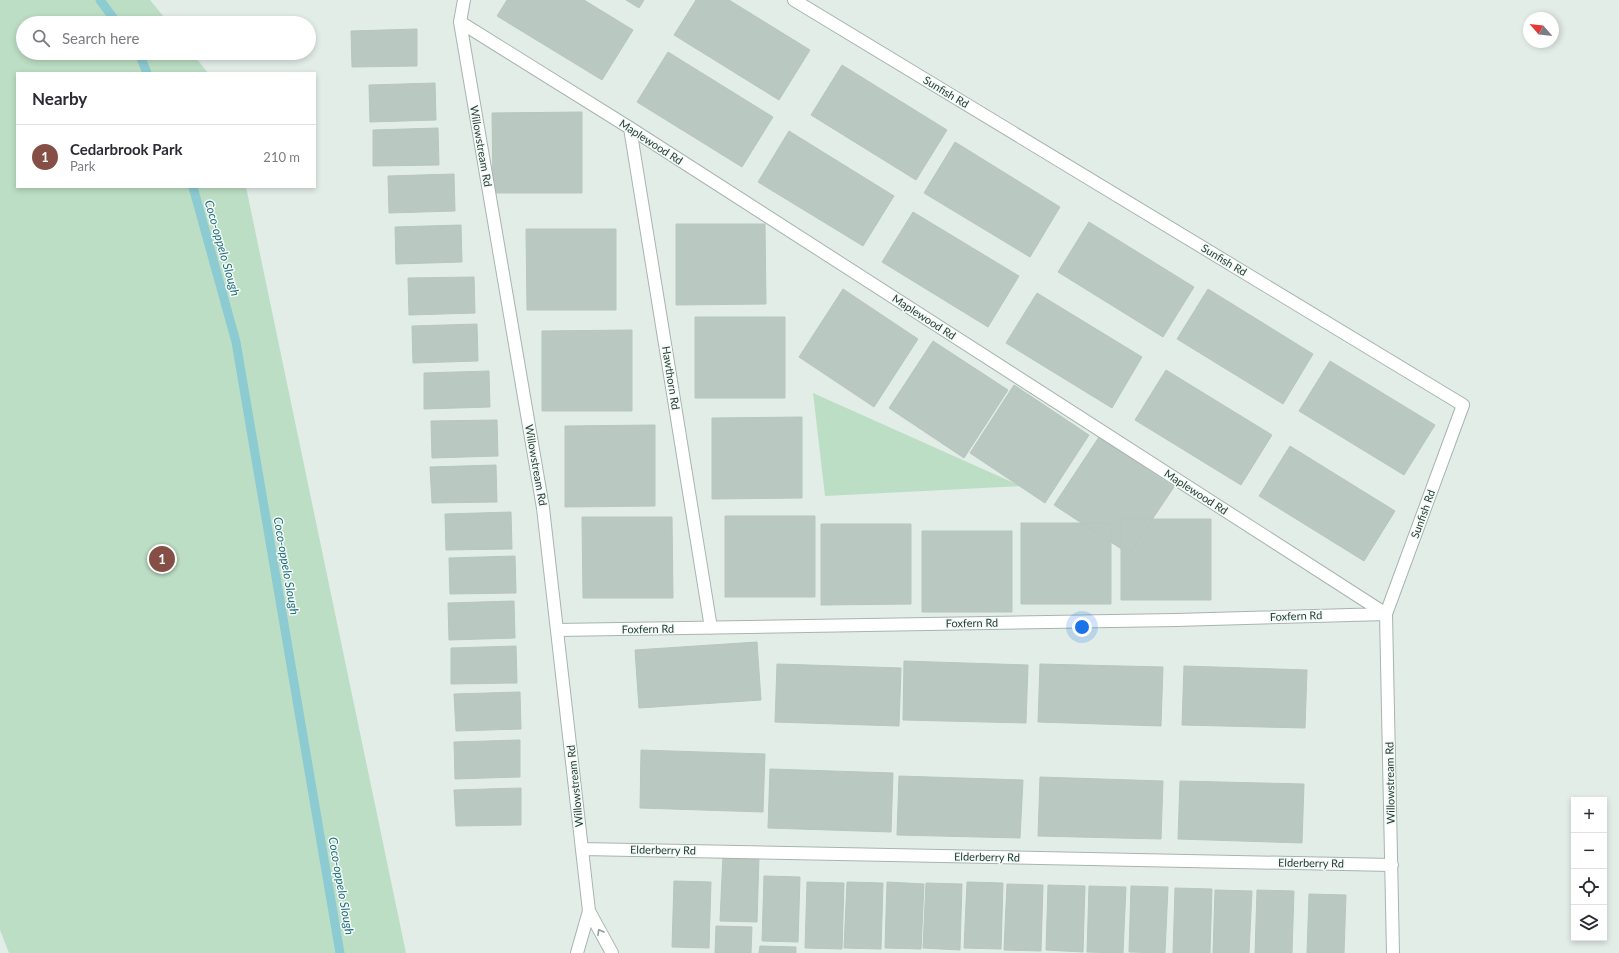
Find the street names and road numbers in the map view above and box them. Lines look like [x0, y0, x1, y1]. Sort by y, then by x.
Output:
street label: Sunfish Rd [921, 73, 971, 110]
street label: Willowstream Rd [468, 104, 495, 188]
street label: Maplewood Rd [617, 116, 685, 167]
street label: Sunfish Rd [1199, 241, 1249, 278]
street label: Maplewood Rd [890, 291, 958, 342]
street label: Hawthorn Rd [660, 345, 683, 411]
street label: Willowstream Rd [523, 423, 550, 507]
street label: Maplewood Rd [1162, 466, 1230, 517]
street label: Sunfish Rd [1408, 488, 1437, 540]
street label: Foxfern Rd [1270, 608, 1322, 623]
street label: Foxfern Rd [946, 616, 998, 629]
street label: Foxfern Rd [622, 622, 674, 635]
street label: Willowstream Rd [1382, 742, 1397, 824]
street label: Willowstream Rd [564, 744, 585, 828]
street label: Elderberry Rd [630, 842, 696, 857]
street label: Elderberry Rd [954, 849, 1020, 864]
street label: Elderberry Rd [1278, 855, 1344, 870]

